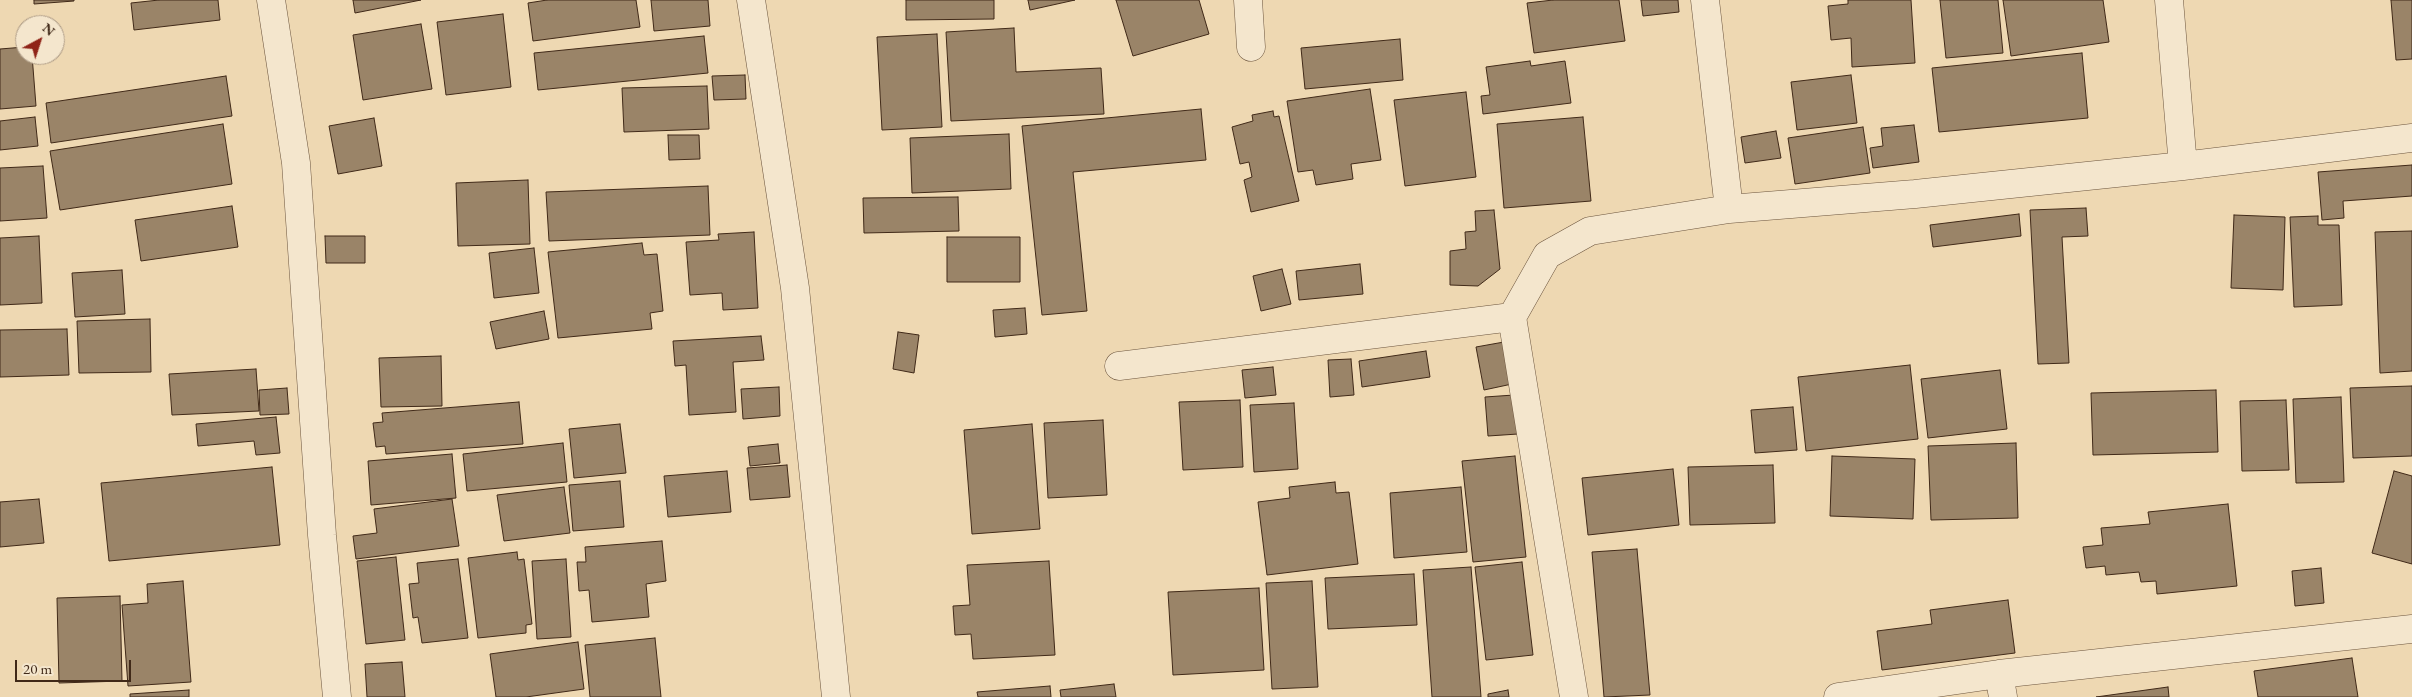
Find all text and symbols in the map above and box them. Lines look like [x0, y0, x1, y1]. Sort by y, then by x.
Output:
north arrow [15, 15, 65, 65]
text: N [39, 19, 59, 40]
scale bar [18, 650, 134, 682]
text: 20 m [23, 659, 52, 678]

